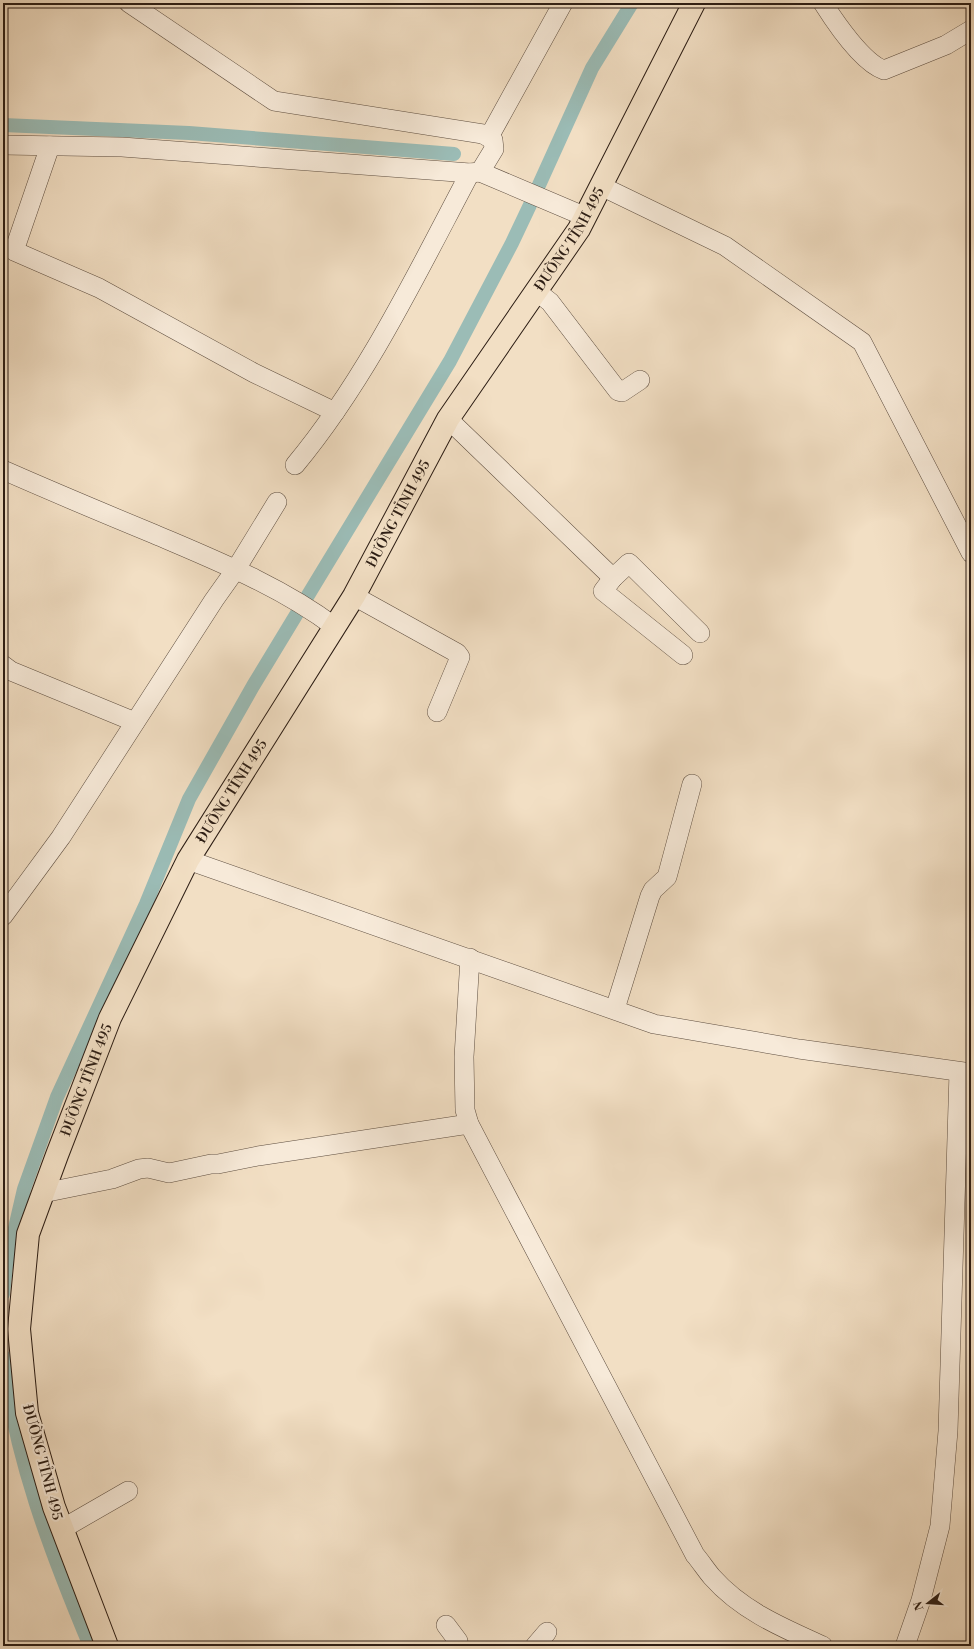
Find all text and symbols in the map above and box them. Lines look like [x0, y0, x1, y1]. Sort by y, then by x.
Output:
street label: ĐƯỜNG TỈNH 495 [531, 184, 609, 295]
street label: ĐƯỜNG TỈNH 495 [363, 457, 435, 571]
street label: ĐƯỜNG TỈNH 495 [193, 736, 272, 847]
street label: ĐƯỜNG TỈNH 495 [57, 1021, 117, 1139]
street label: ĐƯỜNG TỈNH 495 [18, 1402, 68, 1522]
north arrow [908, 1583, 948, 1623]
text: N [911, 1599, 927, 1612]

